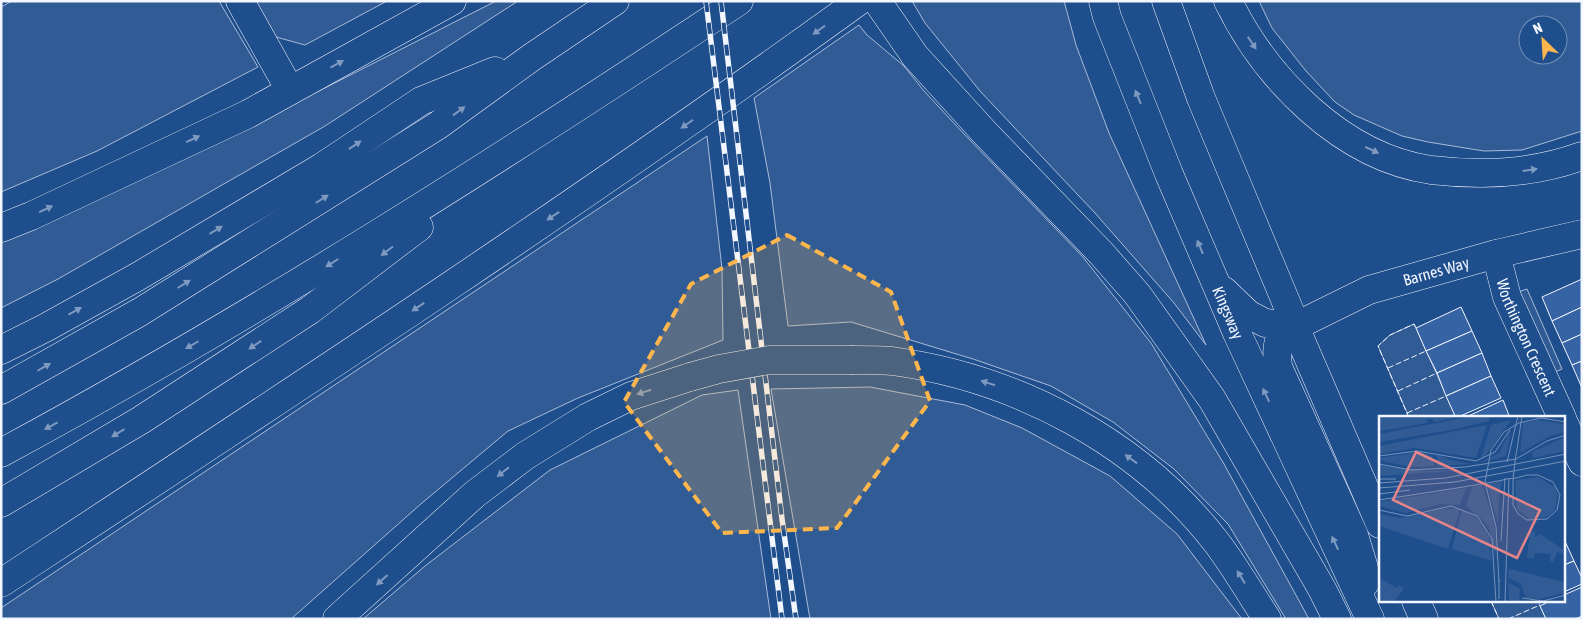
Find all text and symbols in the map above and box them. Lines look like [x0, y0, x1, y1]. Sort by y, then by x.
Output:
north arrow [1518, 15, 1568, 65]
text: N [1530, 19, 1545, 37]
one-way arrow [812, 25, 826, 35]
one-way arrow [1247, 36, 1257, 50]
one-way arrow [330, 60, 344, 69]
one-way arrow [1134, 89, 1142, 104]
one-way arrow [452, 105, 465, 116]
one-way arrow [680, 119, 694, 129]
one-way arrow [186, 135, 200, 143]
one-way arrow [348, 140, 361, 150]
one-way arrow [1365, 146, 1379, 154]
one-way arrow [1523, 165, 1539, 173]
one-way arrow [316, 194, 329, 203]
one-way arrow [39, 204, 53, 212]
one-way arrow [546, 211, 560, 221]
one-way arrow [209, 226, 224, 234]
one-way arrow [1196, 240, 1204, 254]
one-way arrow [381, 245, 394, 256]
street label: Barnes Way [1401, 253, 1472, 289]
one-way arrow [325, 258, 338, 267]
street label: Worthington Crescent [1494, 277, 1560, 399]
one-way arrow [178, 280, 191, 289]
street label: Kingsway [1209, 284, 1248, 343]
one-way arrow [412, 303, 425, 312]
one-way arrow [69, 307, 82, 316]
one-way arrow [185, 341, 198, 350]
one-way arrow [249, 341, 262, 350]
one-way arrow [38, 362, 51, 371]
one-way arrow [980, 379, 995, 387]
one-way arrow [636, 388, 651, 396]
one-way arrow [1262, 388, 1270, 402]
inset map [1379, 416, 1566, 602]
one-way arrow [43, 422, 58, 430]
one-way arrow [112, 428, 125, 437]
one-way arrow [1124, 454, 1138, 464]
one-way arrow [497, 467, 510, 478]
one-way arrow [1330, 536, 1338, 550]
one-way arrow [1236, 571, 1246, 584]
one-way arrow [376, 574, 388, 586]

